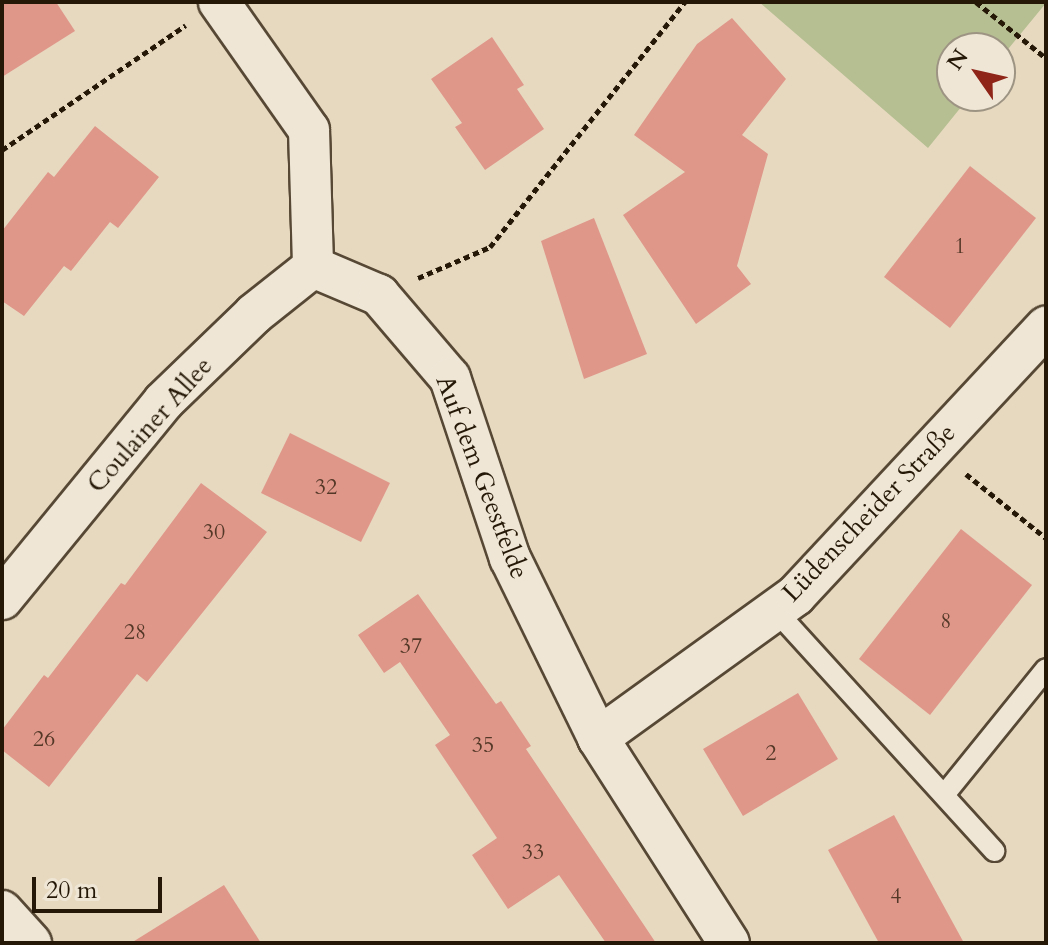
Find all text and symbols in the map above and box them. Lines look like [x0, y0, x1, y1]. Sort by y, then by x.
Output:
north arrow [936, 32, 1016, 112]
text: N [940, 43, 976, 76]
house number: 1 [954, 234, 966, 260]
street label: Coulainer Allee [81, 351, 219, 499]
street label: Auf dem Geestfelde [429, 371, 535, 583]
street label: Lüdenscheider Straße [776, 417, 962, 609]
house number: 32 [315, 475, 337, 501]
house number: 30 [203, 520, 225, 546]
house number: 8 [940, 609, 952, 635]
house number: 28 [124, 620, 146, 646]
house number: 37 [400, 634, 422, 660]
house number: 26 [33, 727, 55, 753]
house number: 35 [472, 733, 494, 759]
house number: 2 [765, 741, 777, 767]
house number: 33 [522, 840, 544, 866]
scale bar [36, 861, 166, 911]
text: 20 m [46, 874, 97, 907]
house number: 4 [890, 884, 902, 910]

